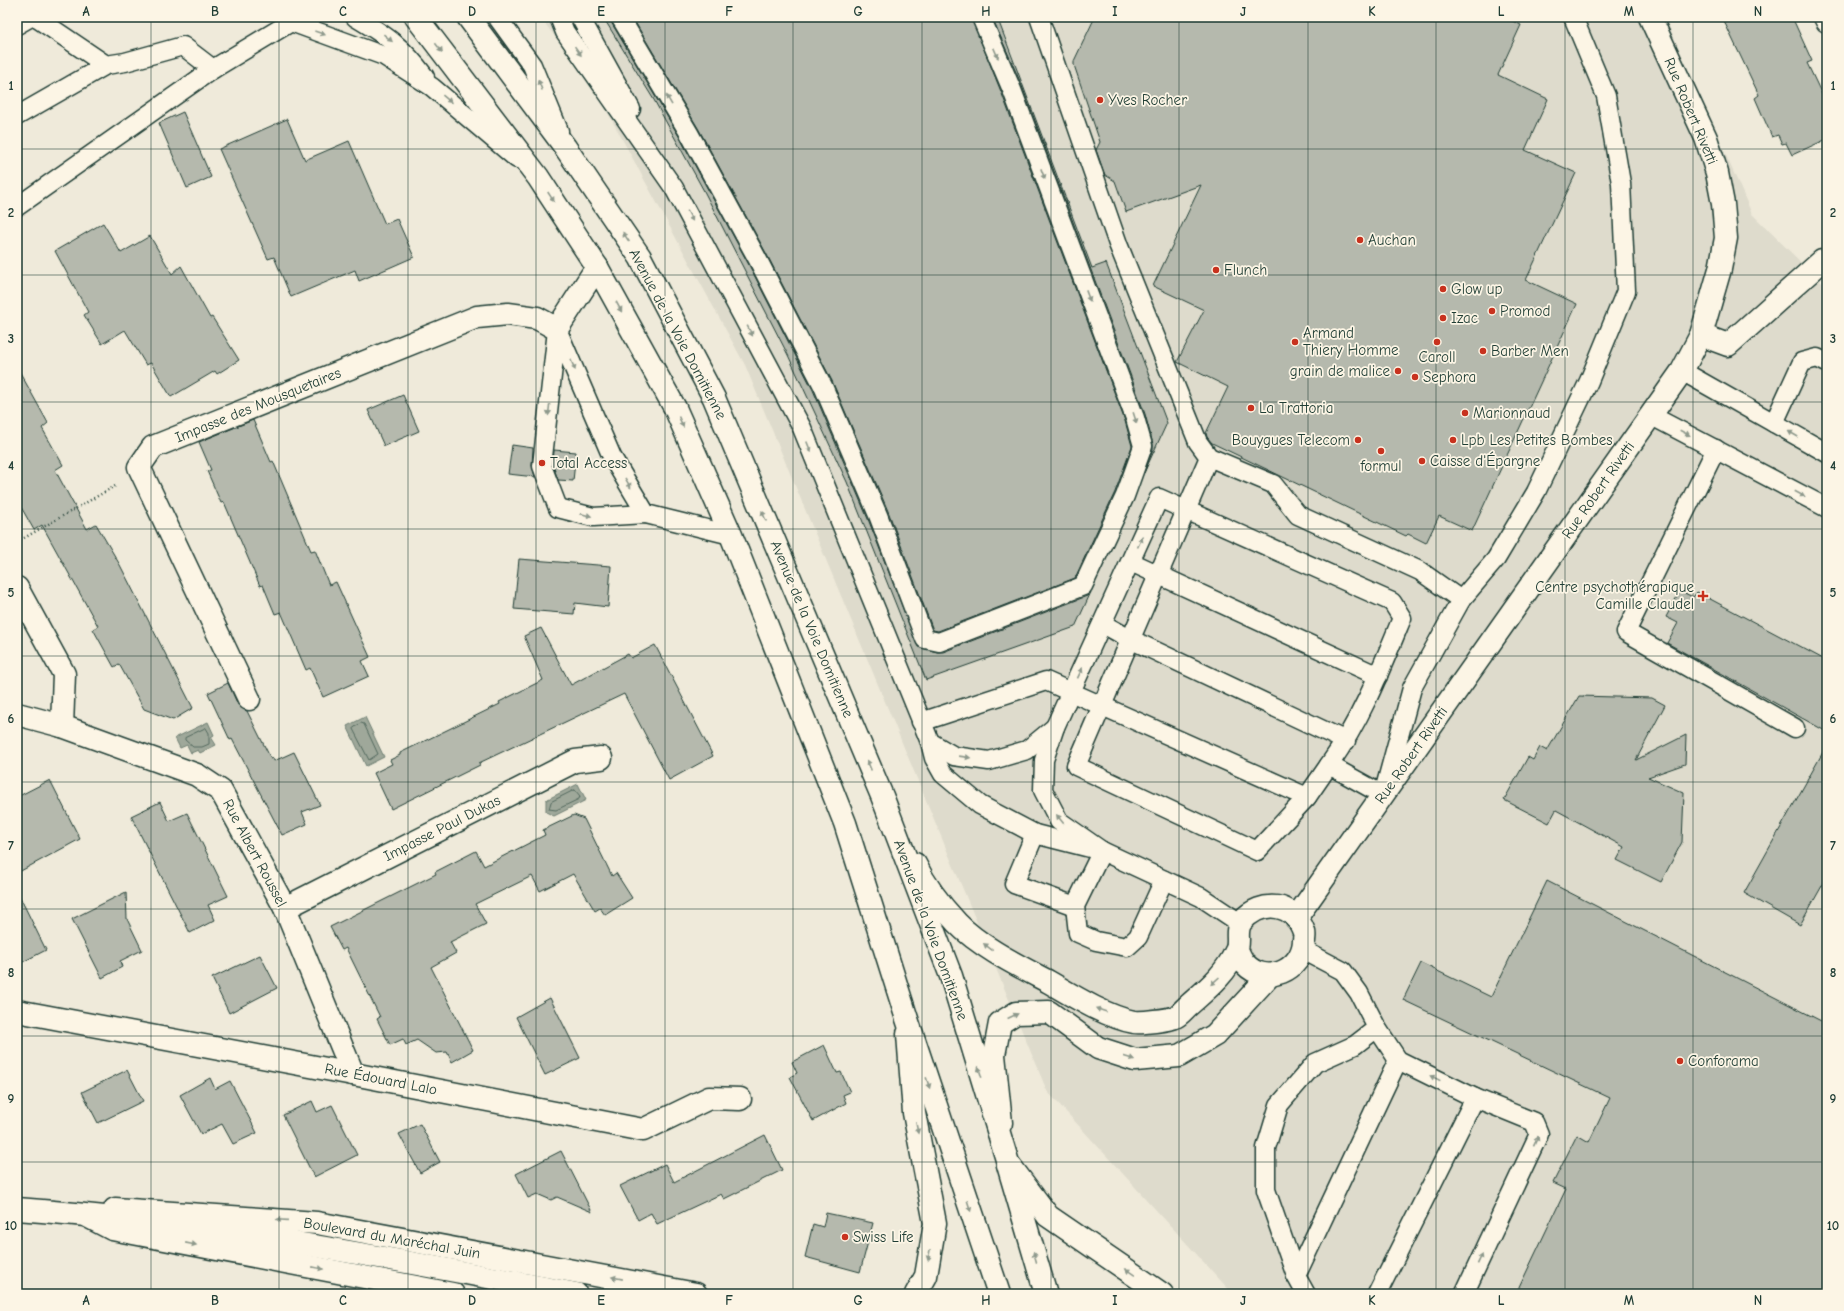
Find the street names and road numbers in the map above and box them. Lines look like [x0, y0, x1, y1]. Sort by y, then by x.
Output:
street label: Rue Robert Rivetti [1660, 55, 1722, 167]
street label: Avenue de la Voie Domitienne [625, 246, 731, 423]
street label: Impasse des Mousquetaires [172, 363, 344, 447]
street label: Rue Robert Rivetti [1558, 438, 1638, 542]
street label: Avenue de la Voie Domitienne [766, 538, 858, 721]
street label: Rue Robert Rivetti [1371, 703, 1451, 807]
street label: Impasse Paul Dukas [381, 791, 503, 865]
street label: Rue Albert Roussel [219, 796, 291, 910]
street label: Avenue de la Voie Domitienne [890, 837, 972, 1023]
street label: Rue Édouard Lalo [323, 1058, 439, 1099]
street label: Boulevard du Maréchal Juin [302, 1214, 482, 1262]

